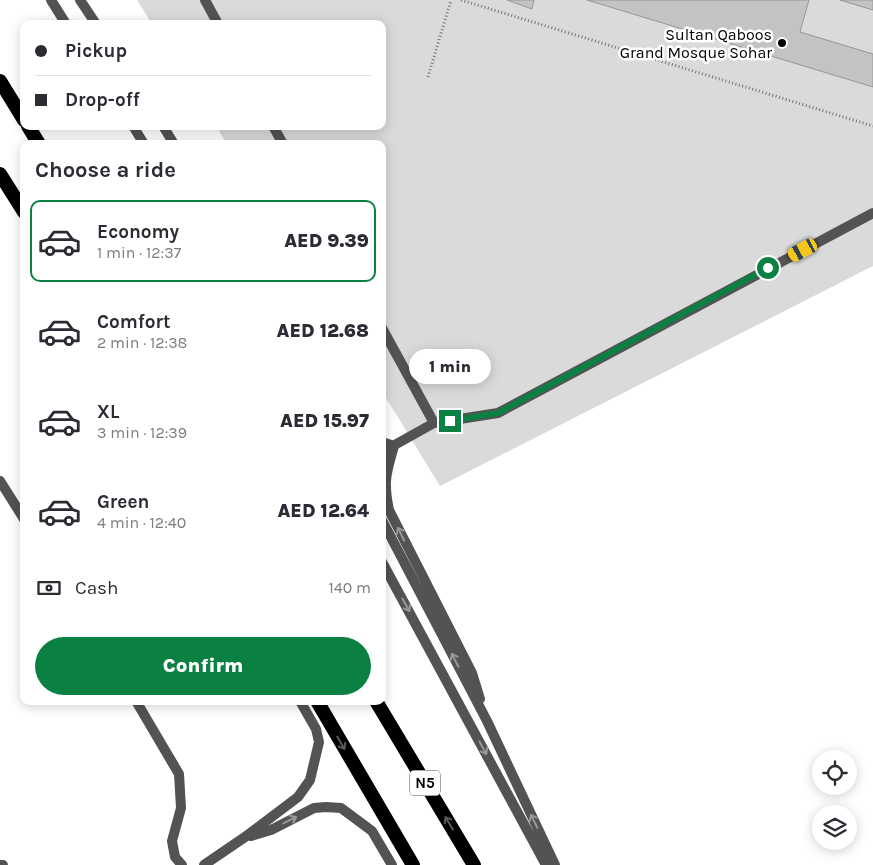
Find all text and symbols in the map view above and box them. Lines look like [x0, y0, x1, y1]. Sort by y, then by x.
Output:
place label: Sultan Qaboos Grand Mosque Sohar [620, 25, 772, 62]
marker: Sultan Qaboos Grand Mosque Sohar [776, 37, 788, 49]
text: Pickup [65, 40, 127, 62]
text: Drop-off [65, 89, 140, 111]
text: Choose a ride [35, 157, 176, 183]
icon: car [37, 219, 82, 264]
text: Economy [97, 221, 179, 243]
text: AED 9.39 [284, 230, 369, 252]
car [786, 236, 819, 264]
text: 1 min · 12:37 [97, 243, 181, 262]
route start [757, 257, 779, 279]
icon: car [37, 309, 82, 354]
text: Comfort [97, 311, 171, 333]
text: AED 12.68 [277, 320, 369, 342]
text: 2 min · 12:38 [97, 333, 187, 352]
callout: 1 min [409, 348, 491, 384]
text: 1 min [429, 357, 471, 376]
icon: car [37, 399, 82, 444]
text: XL [97, 401, 119, 423]
text: AED 15.97 [280, 410, 369, 432]
route end [439, 410, 461, 432]
text: 3 min · 12:39 [97, 423, 187, 442]
icon: car [37, 489, 82, 534]
text: Green [97, 491, 149, 513]
text: AED 12.64 [277, 500, 369, 522]
text: 4 min · 12:40 [97, 513, 186, 532]
one-way arrow [396, 527, 406, 542]
icon: cash [35, 574, 63, 602]
text: Cash [75, 577, 119, 599]
text: 140 m [329, 578, 371, 597]
one-way arrow [401, 597, 411, 612]
button: Confirm [35, 637, 371, 695]
one-way arrow [450, 652, 460, 667]
one-way arrow [337, 736, 347, 750]
one-way arrow [479, 740, 488, 755]
map controls [812, 750, 857, 850]
button: locate [812, 750, 857, 795]
road number: N5 [410, 770, 440, 796]
button: layers [812, 805, 857, 850]
one-way arrow [529, 814, 538, 829]
one-way arrow [283, 815, 298, 825]
one-way arrow [443, 817, 453, 831]

